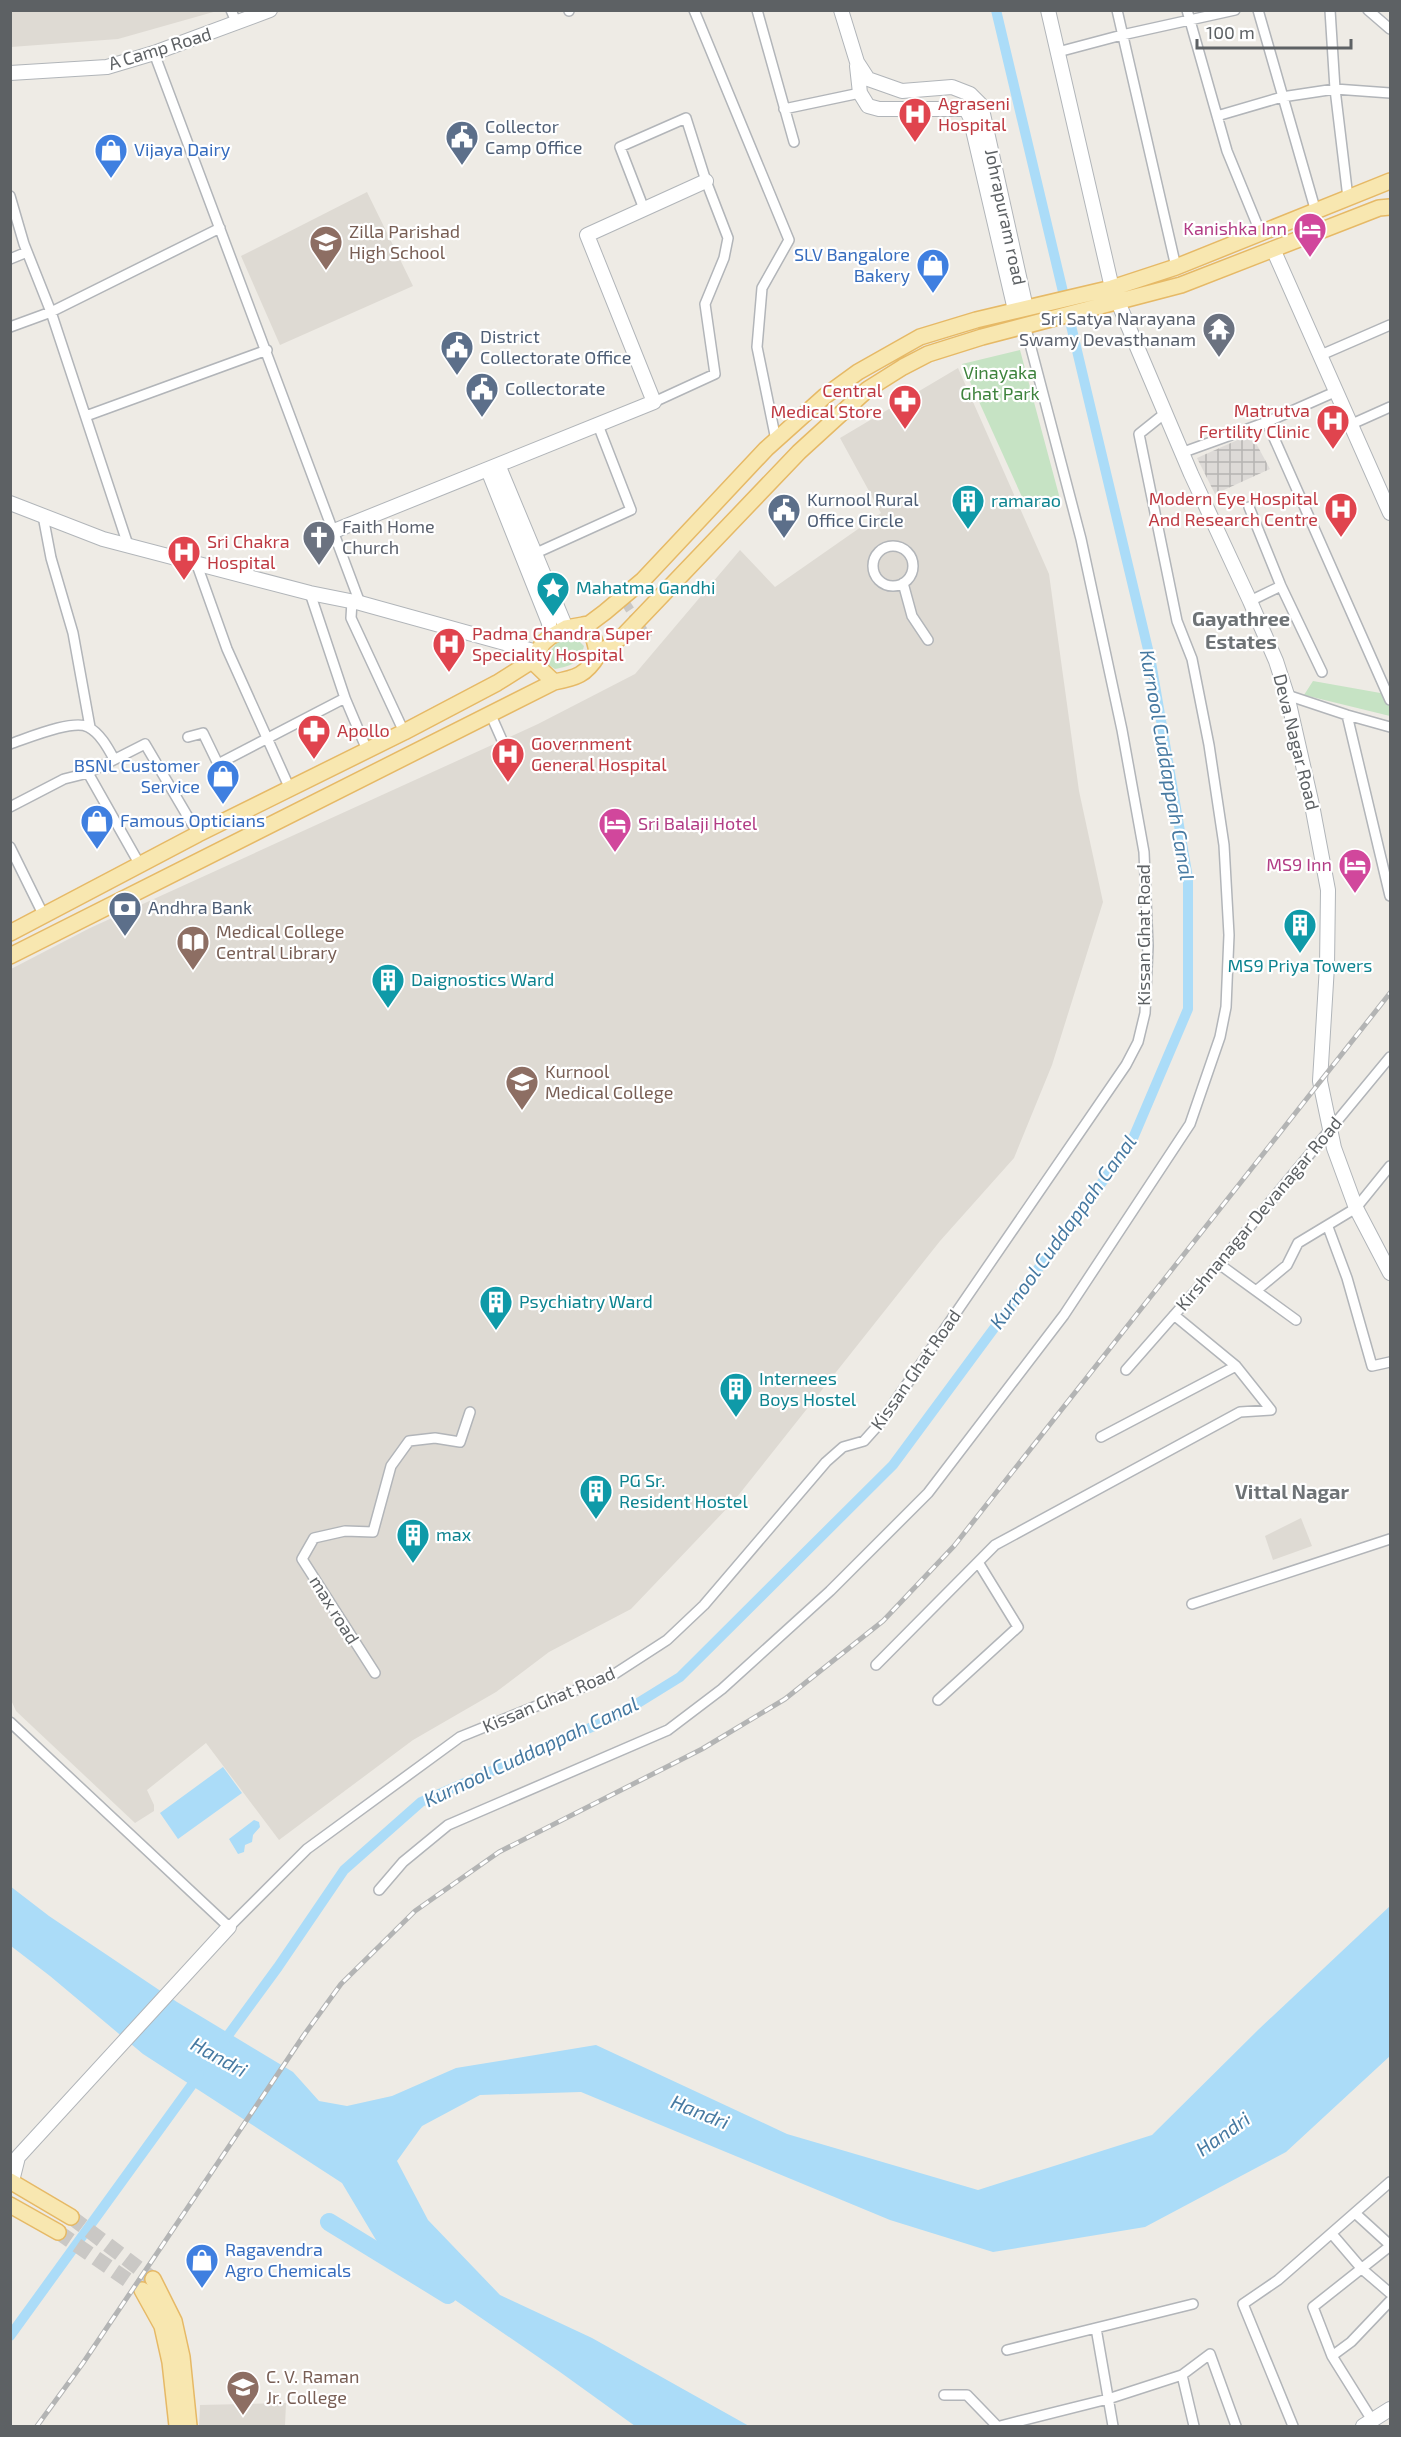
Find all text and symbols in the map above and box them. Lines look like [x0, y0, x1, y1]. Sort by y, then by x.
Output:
scale bar [1197, 12, 1352, 50]
text: 100 m [1206, 21, 1255, 43]
street label: A Camp Road [106, 22, 214, 74]
place label: Agraseni Hospital [938, 92, 1010, 135]
hospital icon: Agraseni Hospital [897, 96, 933, 143]
place label: Collector Camp Office [485, 115, 582, 158]
public building icon: Collector Camp Office [444, 119, 480, 166]
shop icon: Vijaya Dairy [93, 132, 129, 179]
place label: Vijaya Dairy [134, 138, 231, 160]
street label: Johrapuram road [981, 147, 1031, 287]
hotel icon: Kanishka Inn [1292, 211, 1328, 258]
place label: Kanishka Inn [1183, 217, 1287, 239]
place label: Zilla Parishad High School [349, 220, 460, 263]
school or university icon: Zilla Parishad High School [308, 224, 344, 271]
place label: SLV Bangalore Bakery [794, 243, 910, 286]
shop icon: SLV Bangalore Bakery [915, 247, 951, 294]
place label: Sri Satya Narayana Swamy Devasthanam [1019, 307, 1196, 350]
temple icon: Sri Satya Narayana Swamy Devasthanam [1201, 311, 1237, 358]
place label: District Collectorate Office [480, 325, 631, 368]
public building icon: District Collectorate Office [439, 329, 475, 376]
park label: Vinayaka Ghat Park [960, 361, 1040, 404]
public building icon: Collectorate [464, 371, 500, 418]
place label: Collectorate [505, 377, 605, 399]
place label: Central Medical Store [770, 379, 883, 422]
pharmacy icon: Central Medical Store [887, 383, 923, 430]
place label: Matrutva Fertility Clinic [1199, 399, 1310, 442]
hospital icon: Matrutva Fertility Clinic [1315, 403, 1351, 450]
building icon: ramarao [950, 483, 986, 530]
place label: Modern Eye Hospital And Research Centre [1148, 487, 1319, 530]
place label: Kurnool Rural Office Circle [807, 488, 919, 531]
place label: ramarao [991, 489, 1061, 511]
hospital icon: Modern Eye Hospital And Research Centre [1323, 491, 1359, 538]
public building icon: Kurnool Rural Office Circle [766, 492, 802, 539]
place label: Faith Home Church [342, 515, 435, 558]
church icon: Faith Home Church [301, 519, 337, 566]
place label: Sri Chakra Hospital [207, 530, 290, 573]
hospital icon: Sri Chakra Hospital [166, 534, 202, 581]
place icon: Mahatma Gandhi [535, 570, 571, 617]
place label: Mahatma Gandhi [576, 576, 715, 598]
district label: Gayathree Estates [1192, 606, 1290, 653]
place label: Padma Chandra Super Speciality Hospital [472, 622, 653, 665]
hospital icon: Padma Chandra Super Speciality Hospital [431, 626, 467, 673]
water label: Kurnool Cuddappah Canal [1136, 648, 1200, 882]
street label: Deva Nagar Road [1269, 671, 1325, 812]
pharmacy icon: Apollo [296, 713, 332, 760]
place label: Apollo [337, 719, 390, 741]
place label: Government General Hospital [531, 732, 667, 775]
hospital icon: Government General Hospital [490, 736, 526, 783]
place label: BSNL Customer Service [74, 754, 200, 797]
shop icon: BSNL Customer Service [205, 758, 241, 805]
shop icon: Famous Opticians [79, 803, 115, 850]
hotel icon: Sri Balaji Hotel [597, 806, 633, 853]
place label: Famous Opticians [120, 809, 265, 831]
place label: Sri Balaji Hotel [638, 812, 758, 834]
hotel icon: MS9 Inn [1337, 847, 1373, 894]
place label: MS9 Inn [1266, 853, 1332, 875]
street label: Kissan Ghat Road [1132, 864, 1154, 1006]
bank icon: Andhra Bank [107, 890, 143, 937]
place label: Andhra Bank [148, 896, 252, 918]
building icon: MS9 Priya Towers [1282, 907, 1318, 954]
place label: Medical College Central Library [216, 920, 344, 963]
library icon: Medical College Central Library [175, 924, 211, 971]
place label: MS9 Priya Towers [1228, 954, 1372, 976]
building icon: Daignostics Ward [370, 962, 406, 1009]
place label: Daignostics Ward [411, 968, 554, 990]
place label: Kurnool Medical College [545, 1060, 673, 1103]
school or university icon: Kurnool Medical College [504, 1064, 540, 1111]
street label: Kirshnanagar Devanagar Road [1171, 1112, 1346, 1315]
water label: Kurnool Cuddappah Canal [984, 1130, 1141, 1333]
building icon: Psychiatry Ward [478, 1284, 514, 1331]
place label: Psychiatry Ward [519, 1290, 653, 1312]
street label: Kissan Ghat Road [866, 1305, 965, 1434]
place label: Internees Boys Hostel [759, 1367, 857, 1410]
building icon: Internees Boys Hostel [718, 1371, 754, 1418]
place label: PG Sr. Resident Hostel [619, 1469, 749, 1512]
building icon: PG Sr. Resident Hostel [578, 1473, 614, 1520]
district label: Vittal Nagar [1235, 1479, 1349, 1503]
building icon: max [395, 1517, 431, 1564]
place label: max [436, 1523, 472, 1545]
street label: max road [305, 1571, 364, 1648]
street label: Kissan Ghat Road [479, 1661, 618, 1737]
water label: Kurnool Cuddappah Canal [419, 1691, 642, 1811]
water label: Handri [187, 2031, 252, 2081]
water label: Handri [668, 2089, 733, 2134]
water label: Handri [1191, 2106, 1254, 2160]
place label: Ragavendra Agro Chemicals [225, 2238, 351, 2281]
shop icon: Ragavendra Agro Chemicals [184, 2242, 220, 2289]
place label: C. V. Raman Jr. College [266, 2365, 359, 2408]
school or university icon: C. V. Raman Jr. College [225, 2369, 261, 2416]

